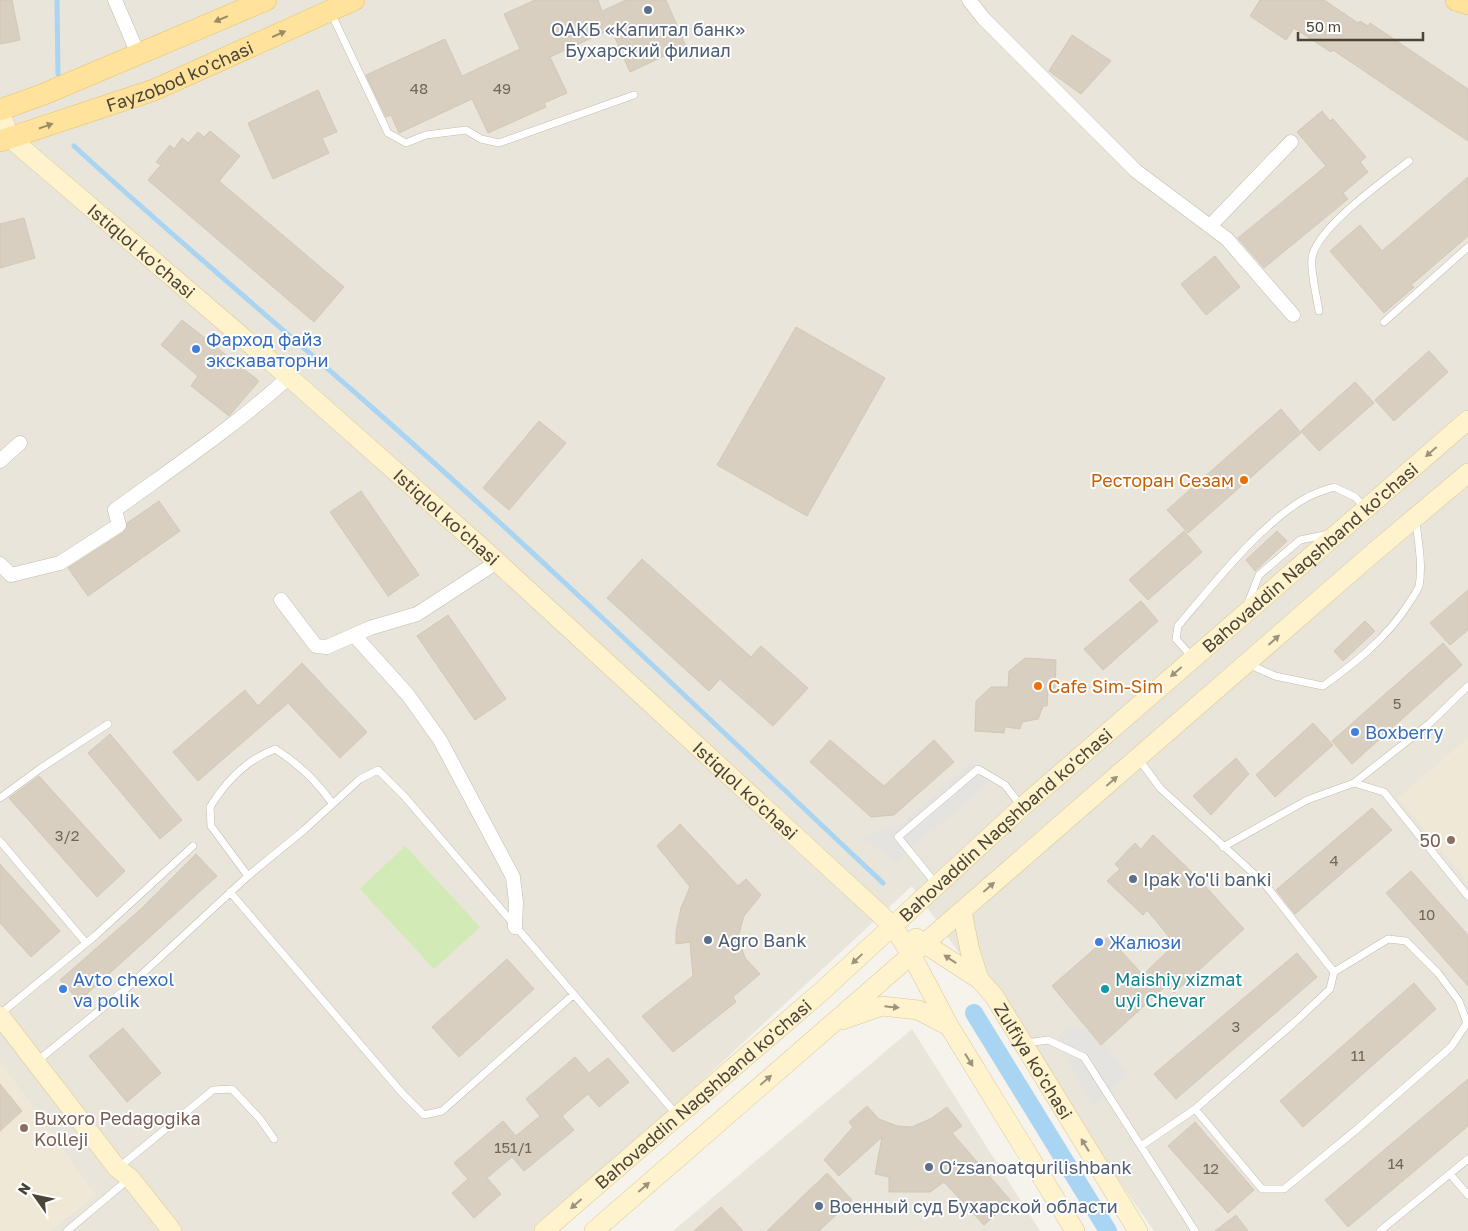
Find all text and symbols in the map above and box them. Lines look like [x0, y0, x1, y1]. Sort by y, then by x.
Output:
marker: ОАКБ «Капитал банк» Бухарский филиал [642, 4, 654, 16]
scale bar [1298, 10, 1423, 42]
one-way arrow [213, 15, 228, 23]
text: 50 m [1306, 17, 1341, 35]
place label: ОАКБ «Капитал банк» Бухарский филиал [551, 18, 745, 61]
one-way arrow [271, 29, 286, 38]
street label: Fayzobod ko'chasi [103, 36, 257, 116]
house number: 48 [410, 79, 428, 97]
house number: 49 [493, 79, 511, 97]
one-way arrow [39, 122, 54, 129]
street label: Istiqlol ko'chasi [83, 198, 200, 303]
place label: Фарход файз экскаваторни [206, 328, 329, 371]
marker: Фарход файз экскаваторни [190, 343, 202, 355]
one-way arrow [1425, 446, 1438, 457]
street label: Bahovaddin Naqshband ko'chasi [1197, 458, 1422, 657]
street label: Istiqlol ko'chasi [389, 464, 504, 570]
place label: Ресторан Сезам [1091, 469, 1234, 491]
marker: Ресторан Сезам [1238, 474, 1250, 486]
one-way arrow [1268, 634, 1280, 646]
one-way arrow [1169, 667, 1182, 678]
place label: Cafe Sim-Sim [1048, 675, 1163, 697]
marker: Cafe Sim-Sim [1032, 680, 1044, 692]
house number: 5 [1393, 694, 1401, 712]
place label: Boxberry [1365, 721, 1444, 743]
street label: Bahovaddin Naqshband ko'chasi [894, 723, 1116, 926]
marker: Boxberry [1349, 726, 1361, 738]
street label: Istiqlol ko'chasi [688, 737, 802, 844]
one-way arrow [1105, 775, 1118, 786]
house number: 3/2 [55, 826, 79, 844]
place label: 50 [1419, 829, 1441, 851]
marker: 50 [1445, 834, 1457, 846]
house number: 4 [1329, 851, 1339, 869]
place label: Ipak Yo'li banki [1143, 868, 1272, 890]
marker: Ipak Yo'li banki [1127, 873, 1139, 885]
one-way arrow [983, 881, 995, 893]
house number: 10 [1419, 905, 1435, 923]
place label: Agro Bank [718, 929, 807, 951]
place label: Жалюзи [1109, 931, 1181, 953]
marker: Agro Bank [702, 934, 714, 946]
marker: Жалюзи [1093, 936, 1105, 948]
one-way arrow [851, 953, 863, 965]
one-way arrow [943, 954, 957, 964]
place label: Avto chexol va polik [73, 968, 174, 1011]
place label: Maishiy xizmat uyi Chevar [1115, 968, 1243, 1011]
marker: Avto chexol va polik [57, 983, 69, 995]
marker: Maishiy xizmat uyi Chevar [1099, 983, 1111, 995]
street label: Bahovaddin Naqshband ko'chasi [590, 994, 816, 1193]
street label: Zulfiya ko'chasi [990, 999, 1078, 1123]
one-way arrow [885, 1003, 901, 1011]
house number: 3 [1232, 1017, 1240, 1035]
house number: 11 [1351, 1046, 1365, 1064]
one-way arrow [965, 1053, 974, 1066]
one-way arrow [760, 1074, 772, 1086]
place label: Buxoro Pedagogika Kolleji [34, 1107, 201, 1150]
marker: Buxoro Pedagogika Kolleji [18, 1122, 30, 1134]
house number: 151/1 [494, 1138, 532, 1156]
one-way arrow [1081, 1138, 1090, 1151]
house number: 14 [1388, 1154, 1404, 1172]
place label: Oʻzsanoatqurilishbank [939, 1156, 1132, 1178]
house number: 12 [1203, 1159, 1219, 1177]
marker: Oʻzsanoatqurilishbank [923, 1161, 935, 1173]
north arrow [10, 1171, 60, 1221]
text: N [14, 1180, 34, 1198]
one-way arrow [638, 1182, 651, 1193]
place label: Военный суд Бухарской области [829, 1195, 1118, 1217]
one-way arrow [570, 1198, 583, 1209]
marker: Военный суд Бухарской области [813, 1200, 825, 1212]

